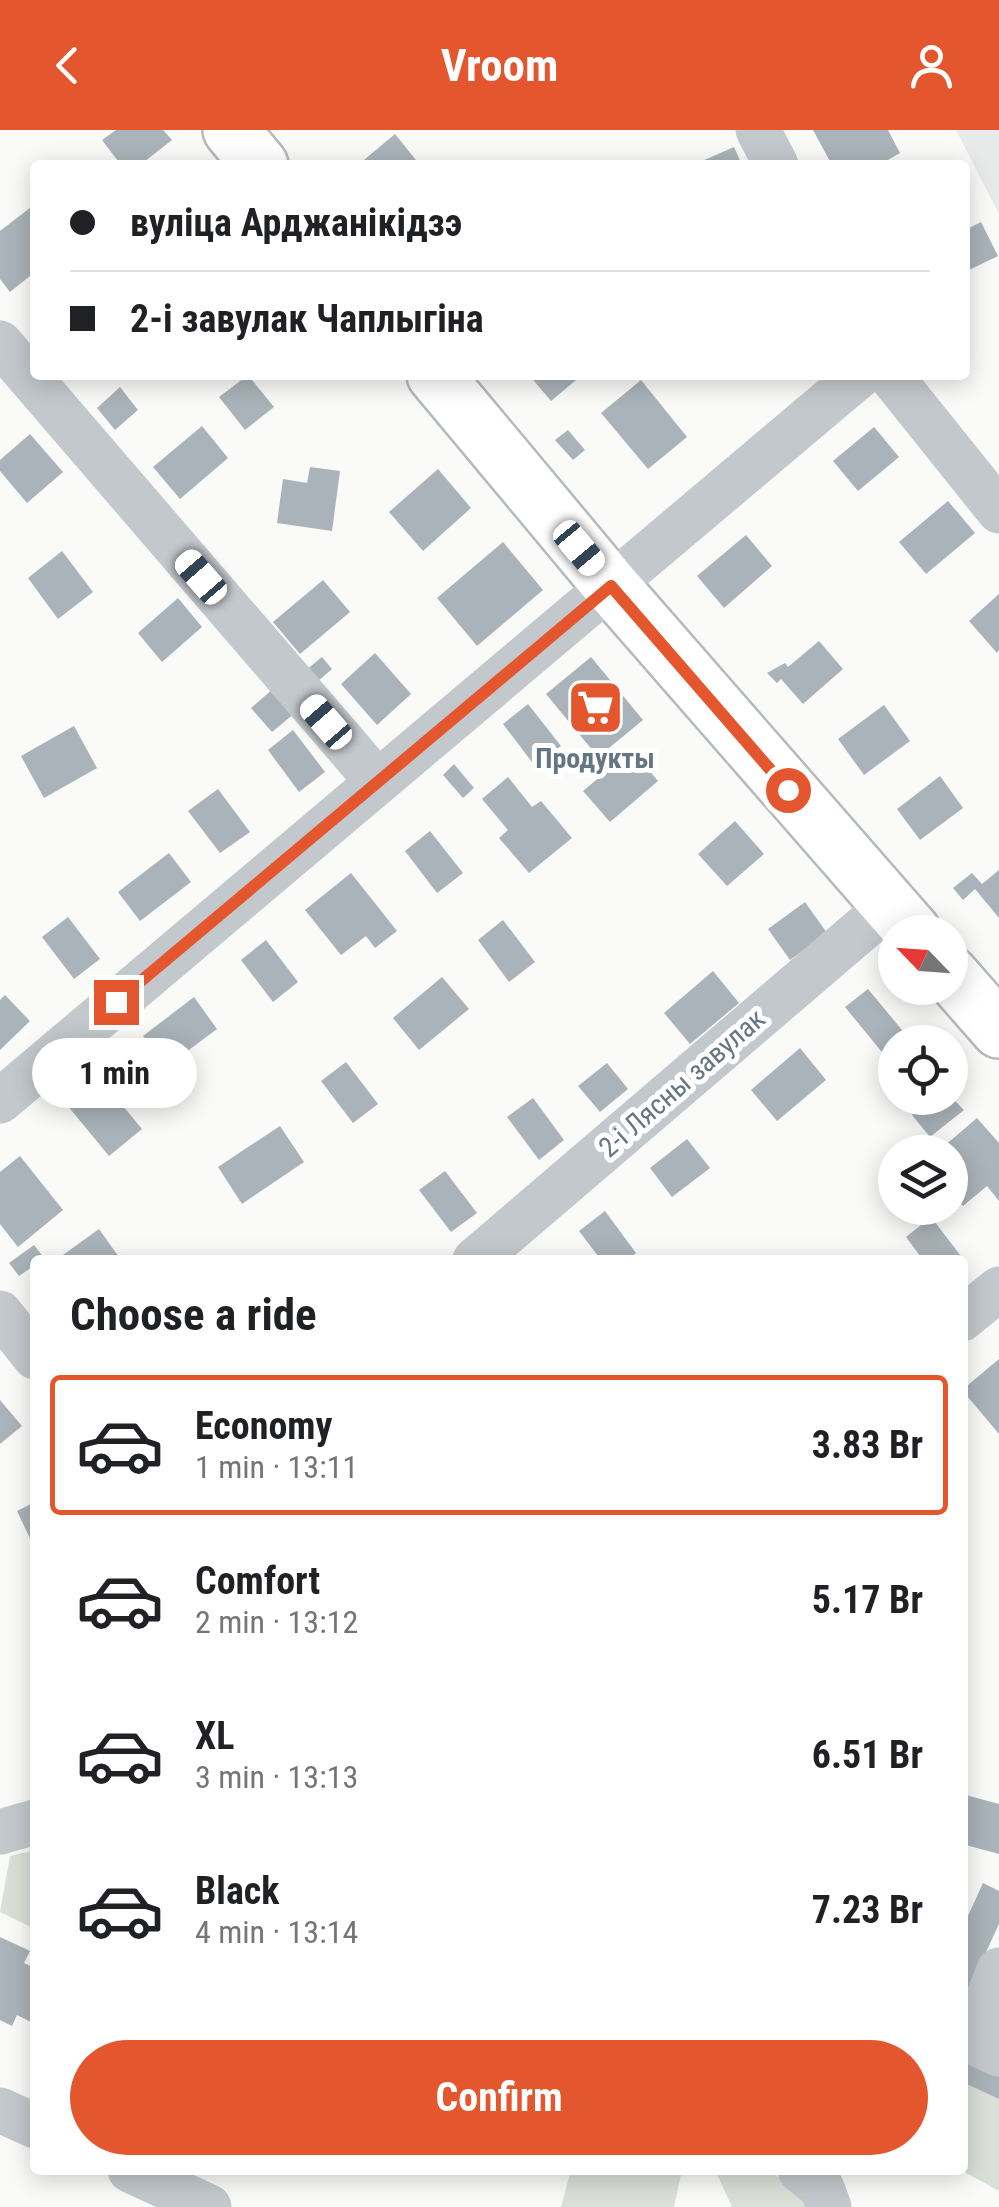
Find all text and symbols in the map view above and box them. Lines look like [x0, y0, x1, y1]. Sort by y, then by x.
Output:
icon: back [40, 38, 95, 93]
icon: person [904, 38, 959, 93]
text: Vroom [441, 39, 558, 92]
text: вуліца Арджанікідзэ [130, 201, 462, 245]
text: 2-і завулак Чаплыгіна [130, 297, 484, 341]
car [548, 515, 610, 581]
car [170, 545, 232, 609]
supermarket icon: Продукты [565, 677, 625, 737]
car [295, 690, 357, 754]
place label: Продукты [535, 742, 655, 775]
route start [766, 768, 811, 813]
north arrow [878, 915, 968, 1005]
map controls [878, 915, 968, 1225]
route end [94, 980, 139, 1025]
street label: 2-і Лясны завулак [592, 1002, 772, 1164]
button: locate [878, 1025, 968, 1115]
callout: 1 min [34, 1037, 198, 1107]
text: 1 min [79, 1054, 150, 1092]
button: layers [878, 1135, 968, 1225]
text: Choose a ride [70, 1288, 317, 1341]
icon: car [75, 1400, 165, 1490]
text: Economy [195, 1404, 332, 1448]
text: 3.83 Br [812, 1423, 923, 1467]
text: 1 min · 13:11 [195, 1448, 358, 1486]
icon: car [75, 1555, 165, 1645]
text: Comfort [195, 1559, 320, 1603]
text: 5.17 Br [812, 1578, 923, 1622]
text: 2 min · 13:12 [195, 1603, 358, 1641]
icon: car [75, 1710, 165, 1800]
text: XL [195, 1714, 234, 1758]
text: 6.51 Br [812, 1733, 923, 1777]
text: 3 min · 13:13 [195, 1758, 358, 1796]
icon: car [75, 1865, 165, 1955]
text: Black [195, 1869, 279, 1913]
text: 7.23 Br [812, 1888, 923, 1932]
text: 4 min · 13:14 [195, 1913, 358, 1951]
button: Confirm [70, 2040, 928, 2155]

